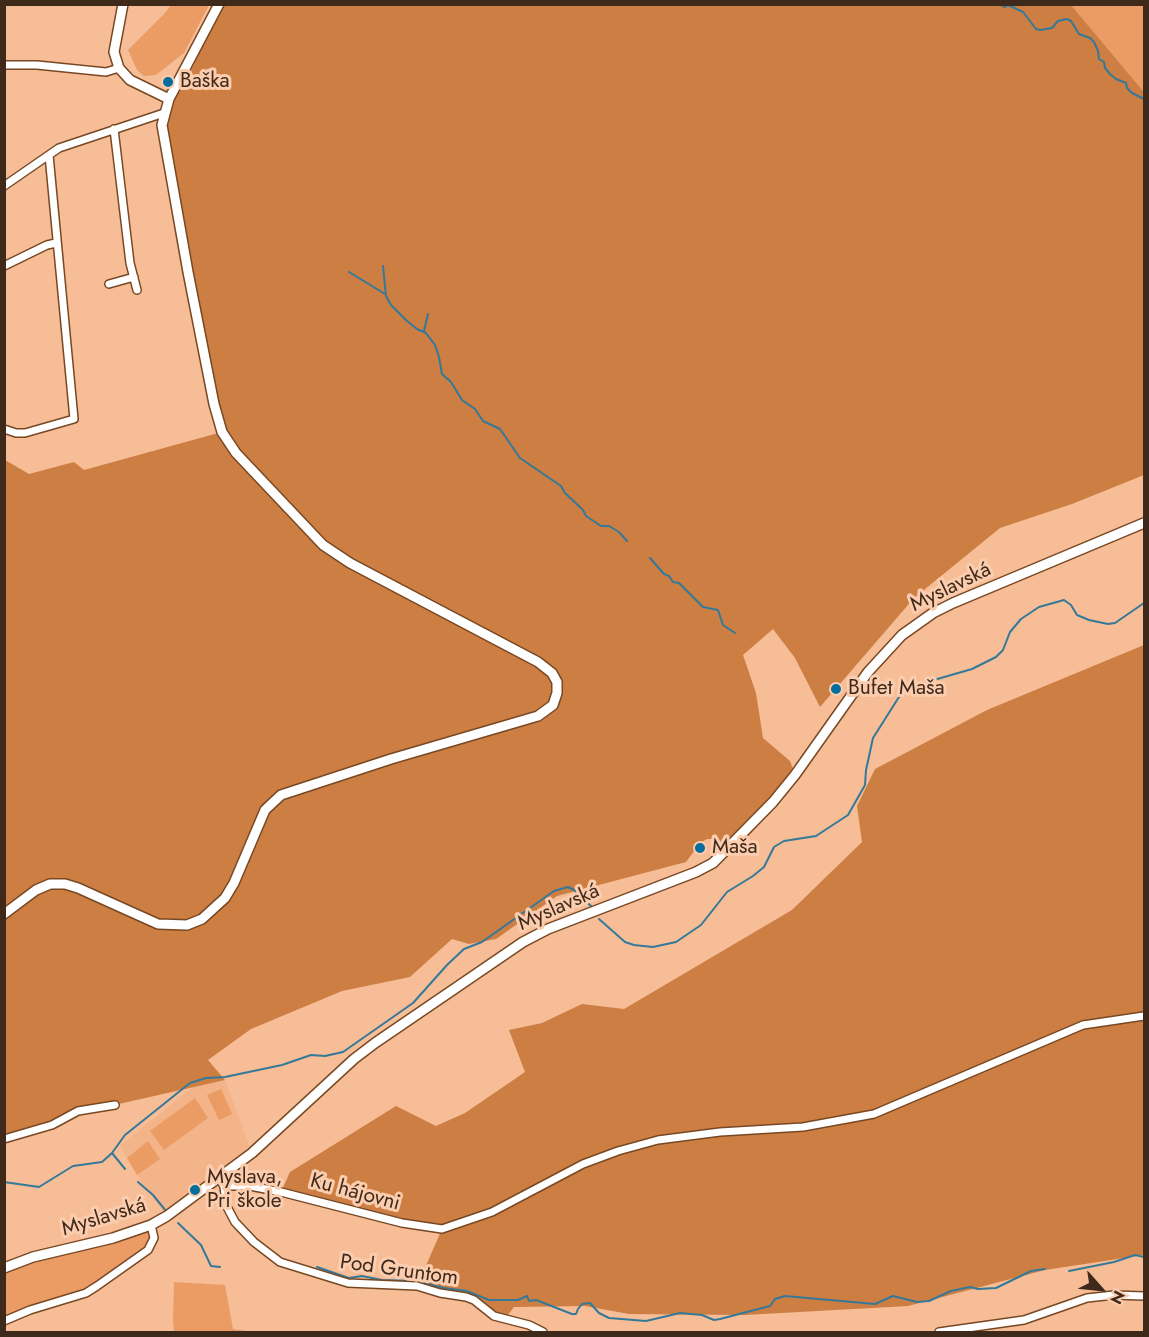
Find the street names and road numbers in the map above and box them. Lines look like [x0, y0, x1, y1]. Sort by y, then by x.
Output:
street label: Myslavská [907, 558, 995, 618]
street label: Myslavská [514, 879, 604, 937]
street label: Ku hájovni [307, 1169, 403, 1217]
street label: Myslavská [59, 1193, 149, 1243]
street label: Pod Gruntom [338, 1250, 460, 1292]

